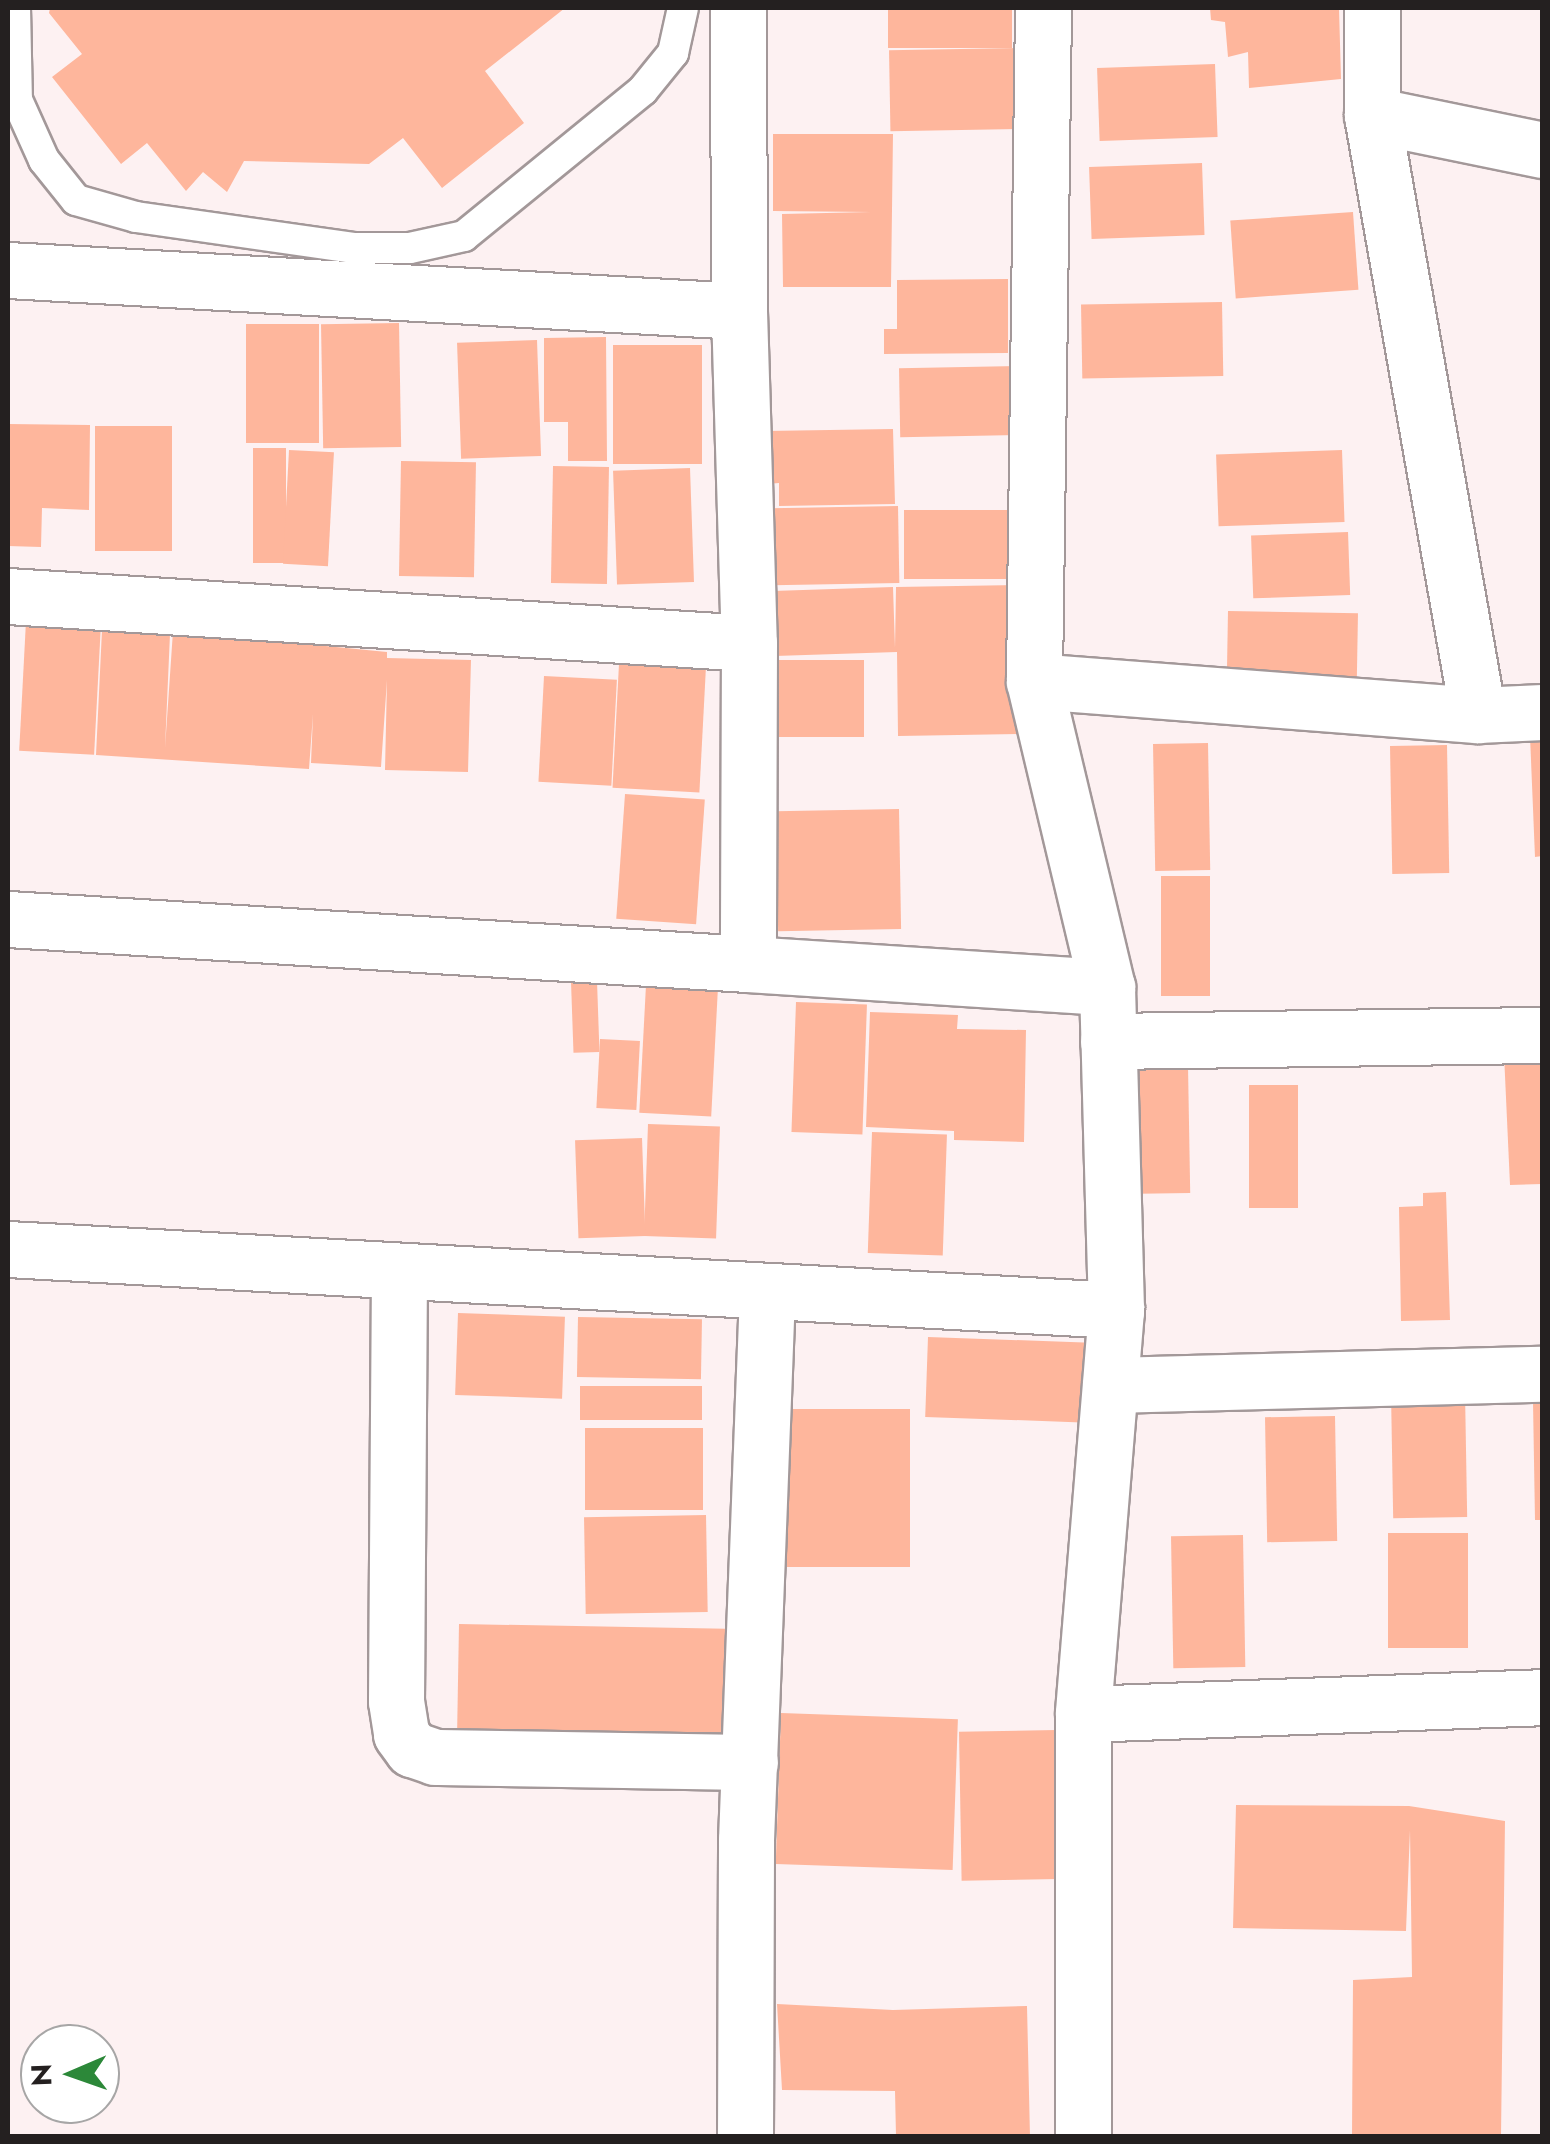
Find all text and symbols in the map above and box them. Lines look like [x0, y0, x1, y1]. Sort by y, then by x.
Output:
north arrow [20, 2024, 120, 2124]
text: N [21, 2063, 62, 2087]

